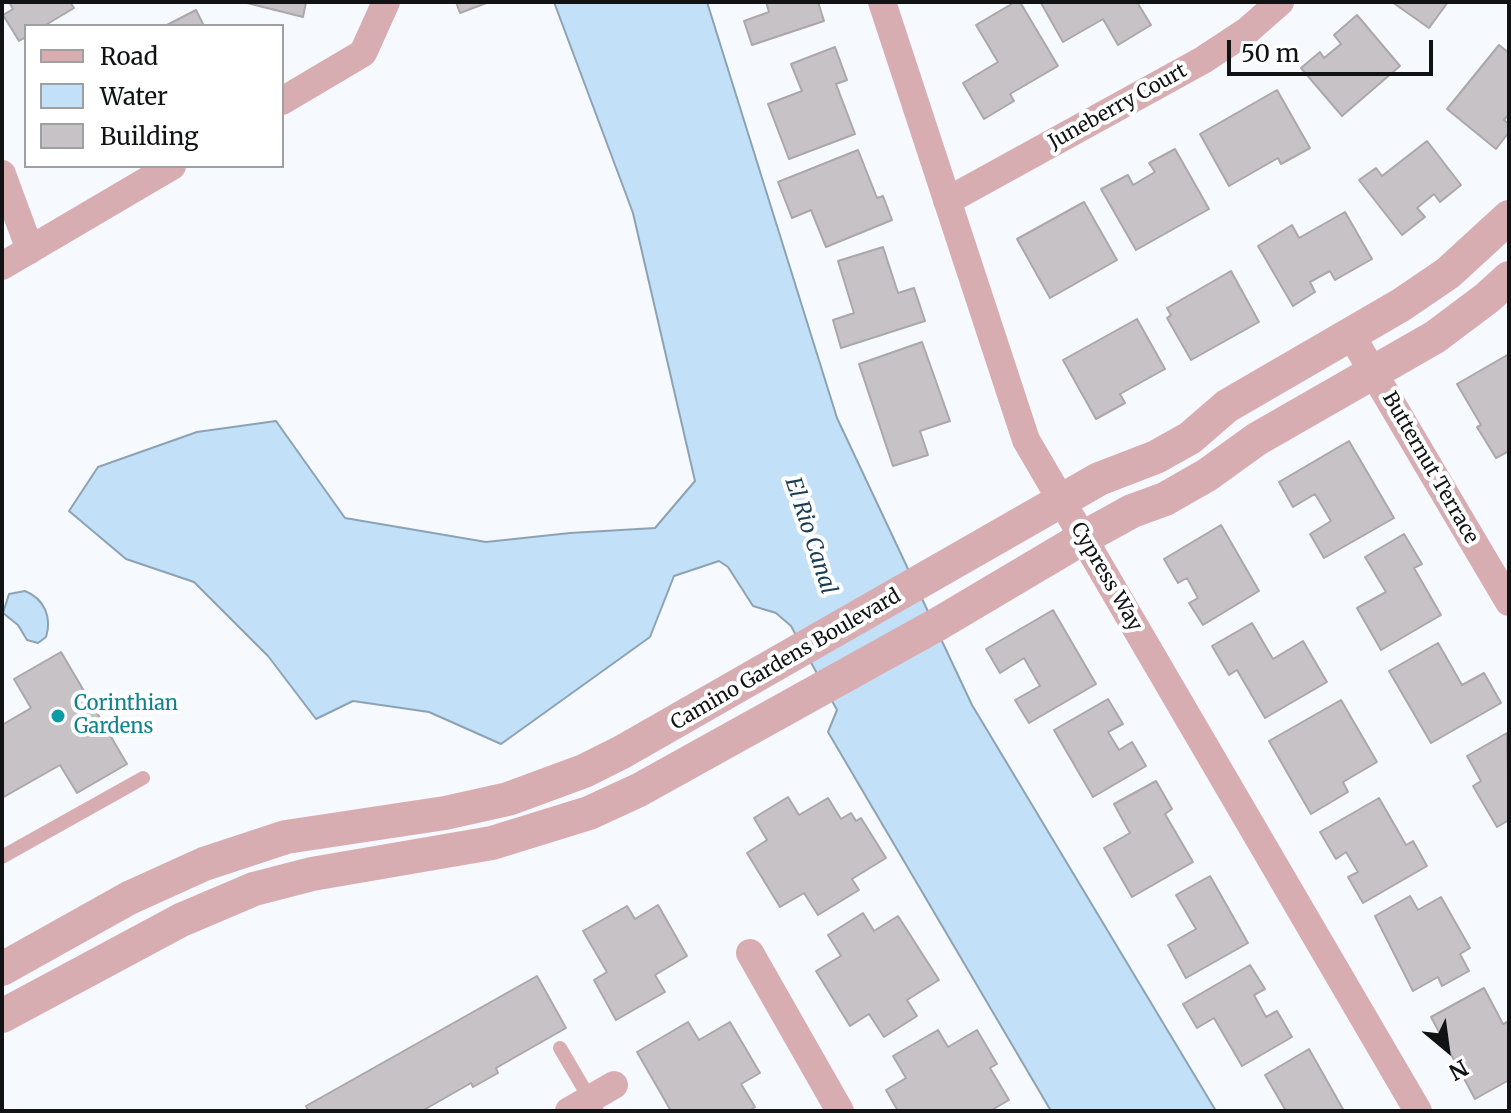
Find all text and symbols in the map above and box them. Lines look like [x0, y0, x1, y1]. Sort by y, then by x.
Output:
legend [24, 24, 284, 168]
scale bar [1231, 24, 1437, 74]
text: 50 m [1241, 38, 1300, 69]
text: Road [100, 41, 158, 72]
street label: Juneberry Court [1045, 59, 1191, 155]
text: Water [100, 81, 168, 112]
text: Building [100, 121, 199, 152]
street label: Butternut Terrace [1377, 388, 1483, 548]
water label: El Rio Canal [779, 474, 841, 598]
street label: Cypress Way [1065, 518, 1147, 636]
street label: Camino Gardens Boulevard [667, 584, 905, 736]
place label: Corinthian Gardens [74, 692, 178, 739]
marker: Corinthian Gardens [49, 707, 67, 725]
north arrow [1407, 1009, 1487, 1089]
text: N [1444, 1054, 1473, 1086]

